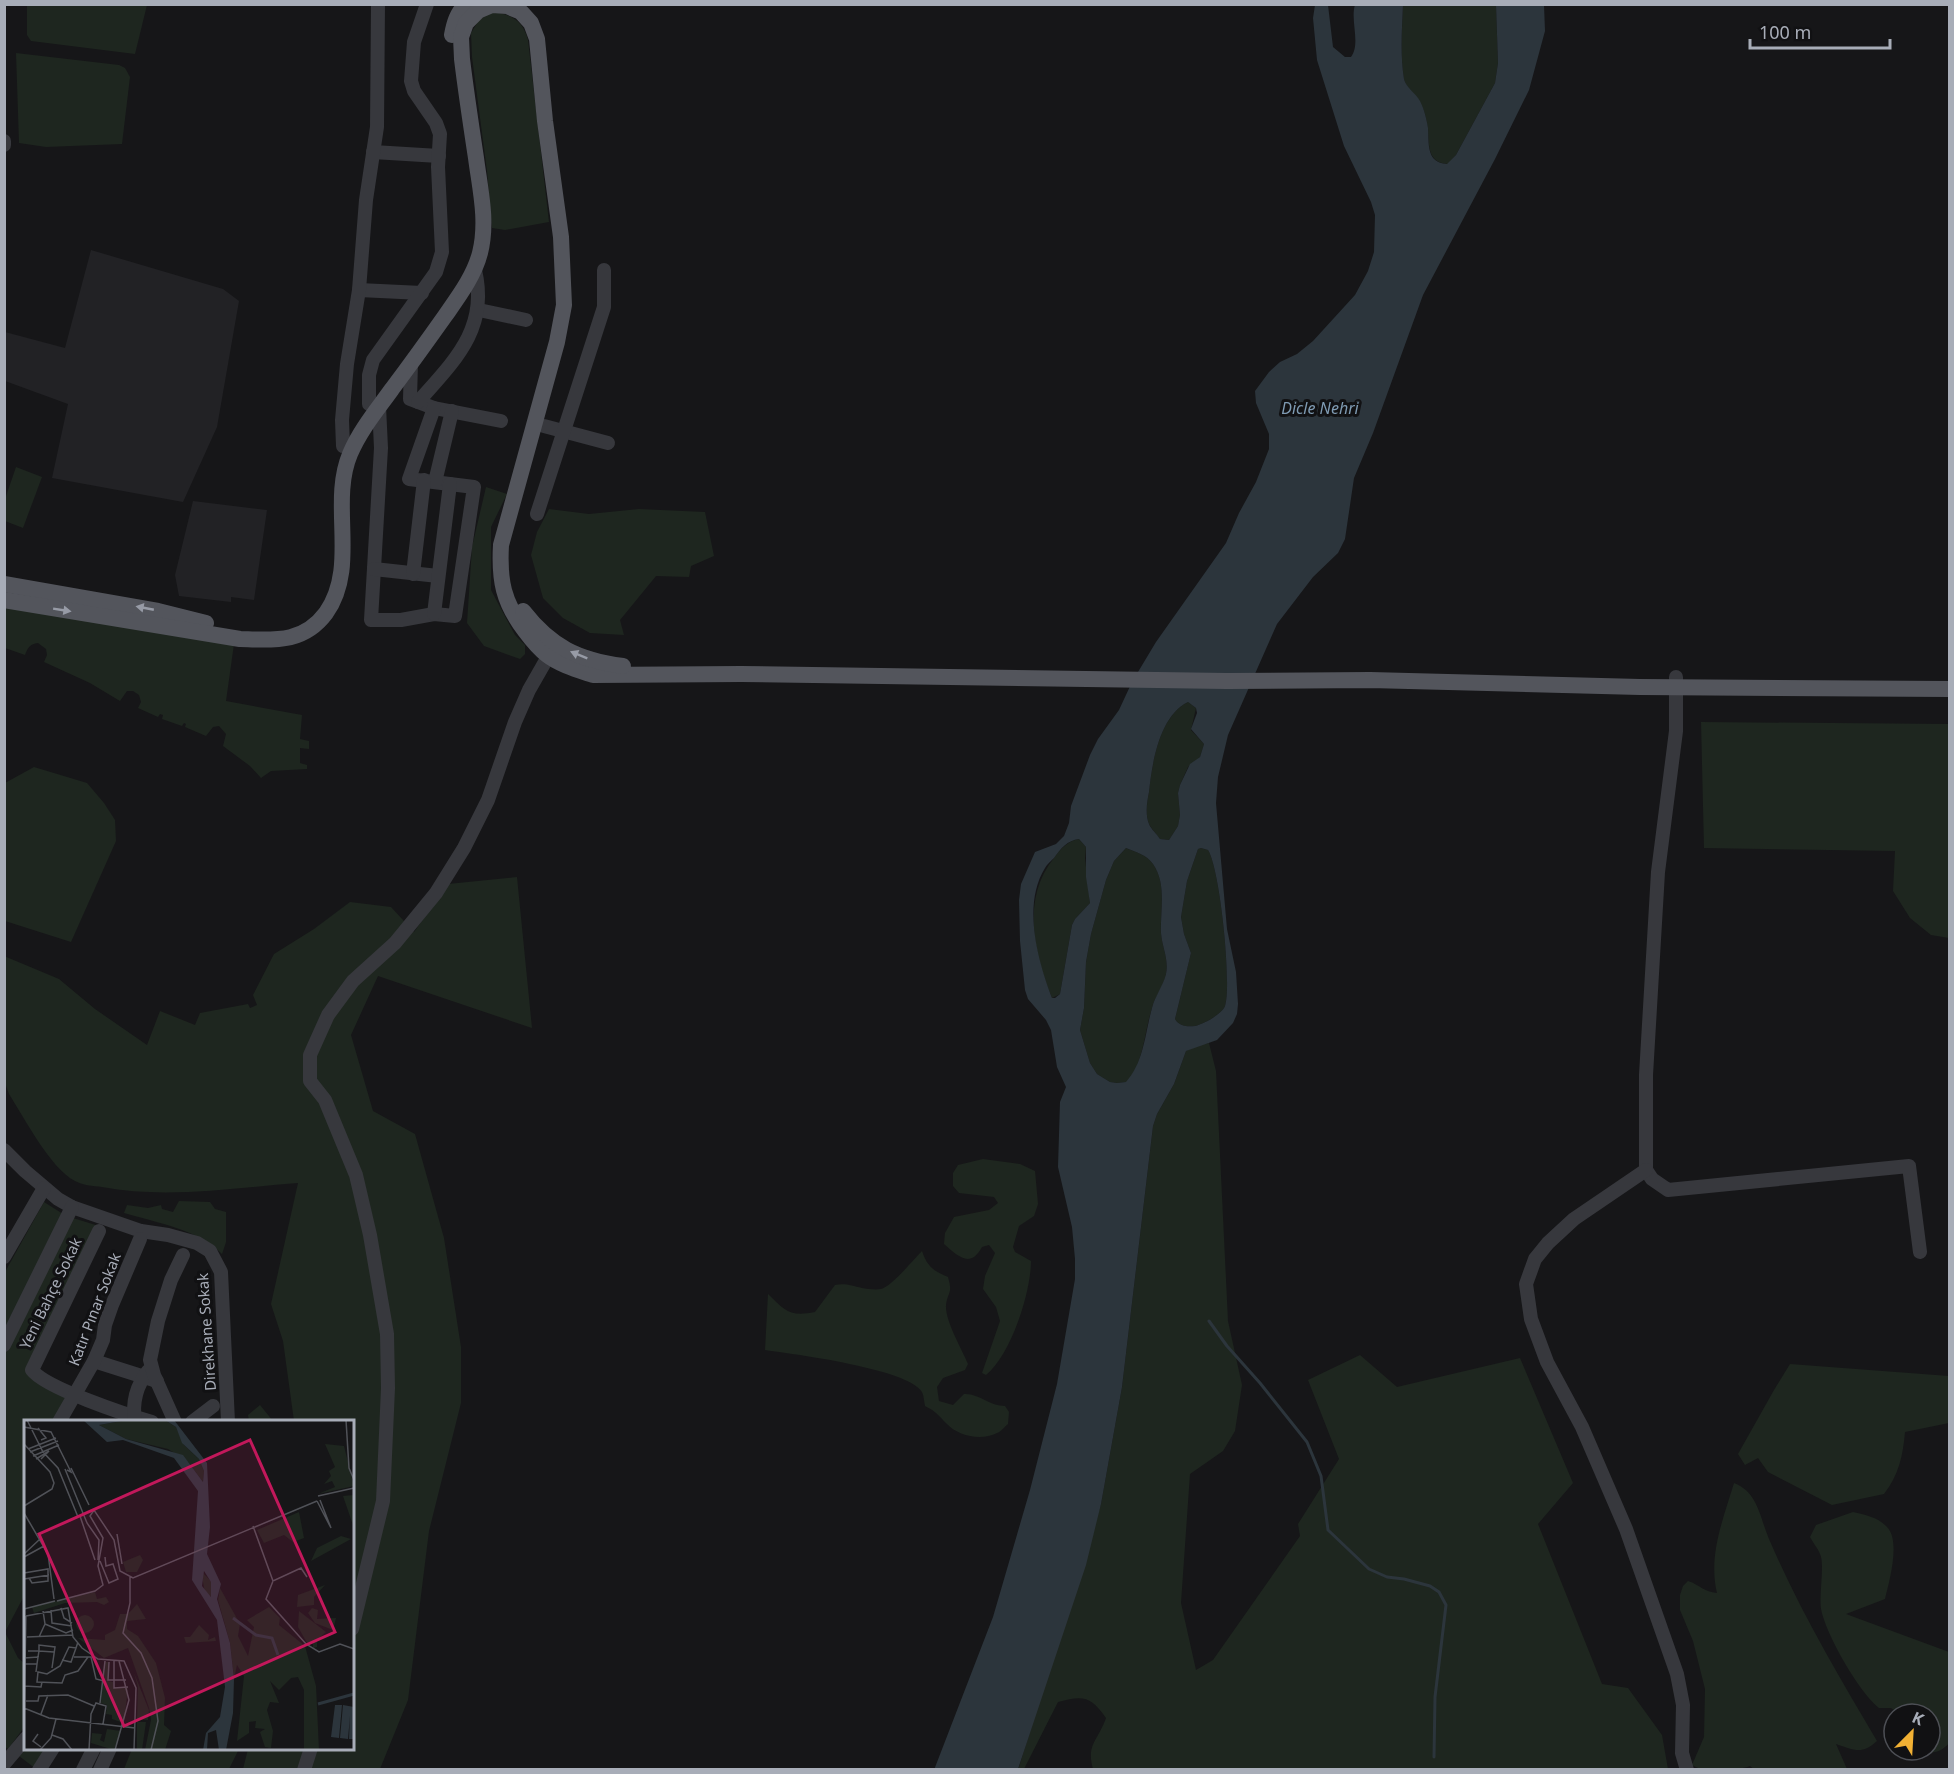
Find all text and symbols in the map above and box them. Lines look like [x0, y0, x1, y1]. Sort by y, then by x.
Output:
scale bar [1750, 12, 1890, 50]
text: 100 m [1759, 20, 1811, 44]
water label: Dicle Nehri [1281, 397, 1360, 419]
one-way arrow [135, 604, 154, 613]
one-way arrow [53, 605, 72, 614]
one-way arrow [570, 650, 588, 660]
street label: Yeni Bahçe Sokak [14, 1234, 86, 1352]
street label: Katır Pınar Sokak [63, 1250, 125, 1368]
street label: Direkhane Sokak [192, 1272, 220, 1392]
inset map [24, 1420, 354, 1750]
north arrow [1882, 1702, 1942, 1762]
text: K [1909, 1706, 1928, 1731]

